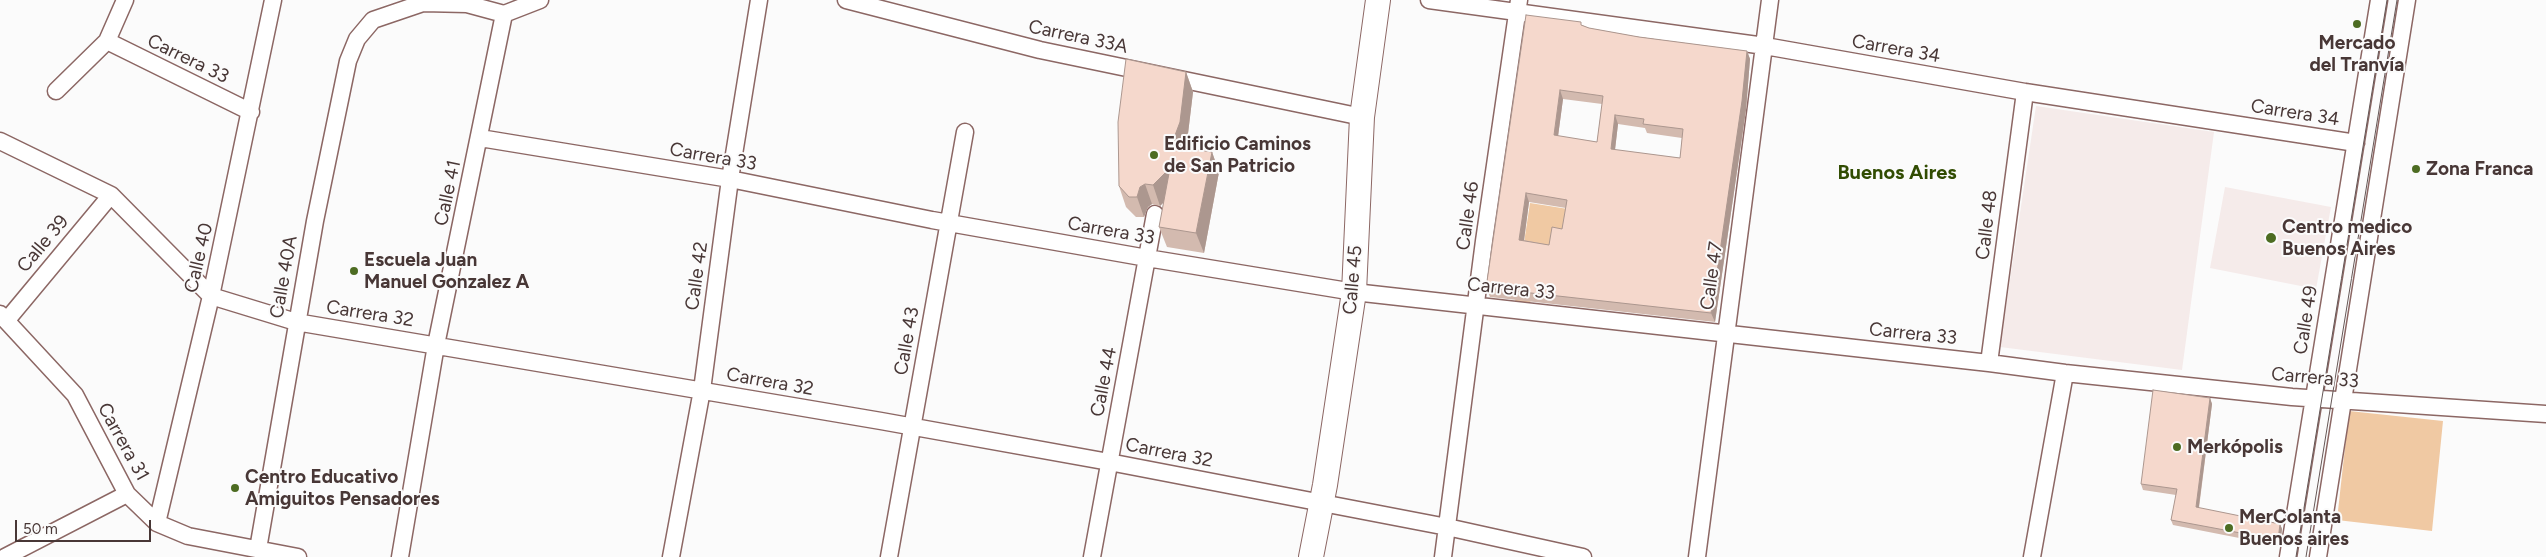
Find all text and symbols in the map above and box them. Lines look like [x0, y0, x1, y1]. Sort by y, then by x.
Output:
street label: Carrera 33A [1026, 15, 1130, 59]
marker: Mercado del Tranvía [2351, 18, 2363, 30]
street label: Carrera 33 [143, 29, 233, 89]
street label: Carrera 34 [1850, 30, 1942, 68]
place label: Mercado del Tranvía [2310, 32, 2404, 76]
street label: Carrera 34 [2249, 95, 2341, 131]
place label: Edificio Caminos de San Patricio [1164, 133, 1311, 177]
street label: Carrera 33 [668, 138, 758, 176]
marker: Edificio Caminos de San Patricio [1148, 149, 1160, 161]
street label: Calle 41 [430, 158, 466, 228]
place label: Zona Franca [2426, 158, 2533, 180]
district label: Buenos Aires [1837, 161, 1957, 185]
marker: Zona Franca [2410, 163, 2422, 175]
street label: Calle 46 [1452, 180, 1484, 252]
street label: Calle 48 [1971, 189, 2003, 261]
street label: Calle 39 [12, 211, 74, 277]
street label: Carrera 33 [1066, 212, 1156, 250]
place label: Centro medico Buenos Aires [2282, 216, 2412, 260]
street label: Calle 40 [180, 221, 218, 295]
marker: Centro medico Buenos Aires [2264, 231, 2278, 245]
street label: Calle 40A [266, 234, 302, 320]
street label: Calle 42 [681, 240, 713, 312]
street label: Calle 47 [1696, 240, 1728, 312]
street label: Calle 45 [1339, 244, 1367, 316]
place label: Escuela Juan Manuel Gonzalez A [364, 249, 529, 293]
marker: Escuela Juan Manuel Gonzalez A [348, 265, 360, 277]
street label: Carrera 33 [1466, 273, 1556, 305]
street label: Calle 49 [2289, 284, 2323, 356]
street label: Carrera 32 [325, 296, 415, 332]
street label: Calle 43 [890, 305, 924, 377]
street label: Carrera 33 [1868, 318, 1958, 350]
street label: Calle 44 [1086, 345, 1122, 419]
street label: Carrera 32 [725, 363, 815, 401]
street label: Carrera 33 [2270, 363, 2360, 393]
street label: Carrera 31 [92, 399, 154, 485]
street label: Carrera 32 [1123, 433, 1215, 473]
place label: Merkópolis [2187, 436, 2283, 458]
marker: Merkópolis [2171, 441, 2183, 453]
place label: Centro Educativo Amiguitos Pensadores [245, 466, 440, 510]
marker: Centro Educativo Amiguitos Pensadores [229, 482, 241, 494]
place label: MerColanta Buenos aires [2239, 506, 2349, 550]
scale bar [18, 510, 154, 542]
text: 50 m [23, 520, 58, 538]
marker: MerColanta Buenos aires [2223, 522, 2235, 534]

